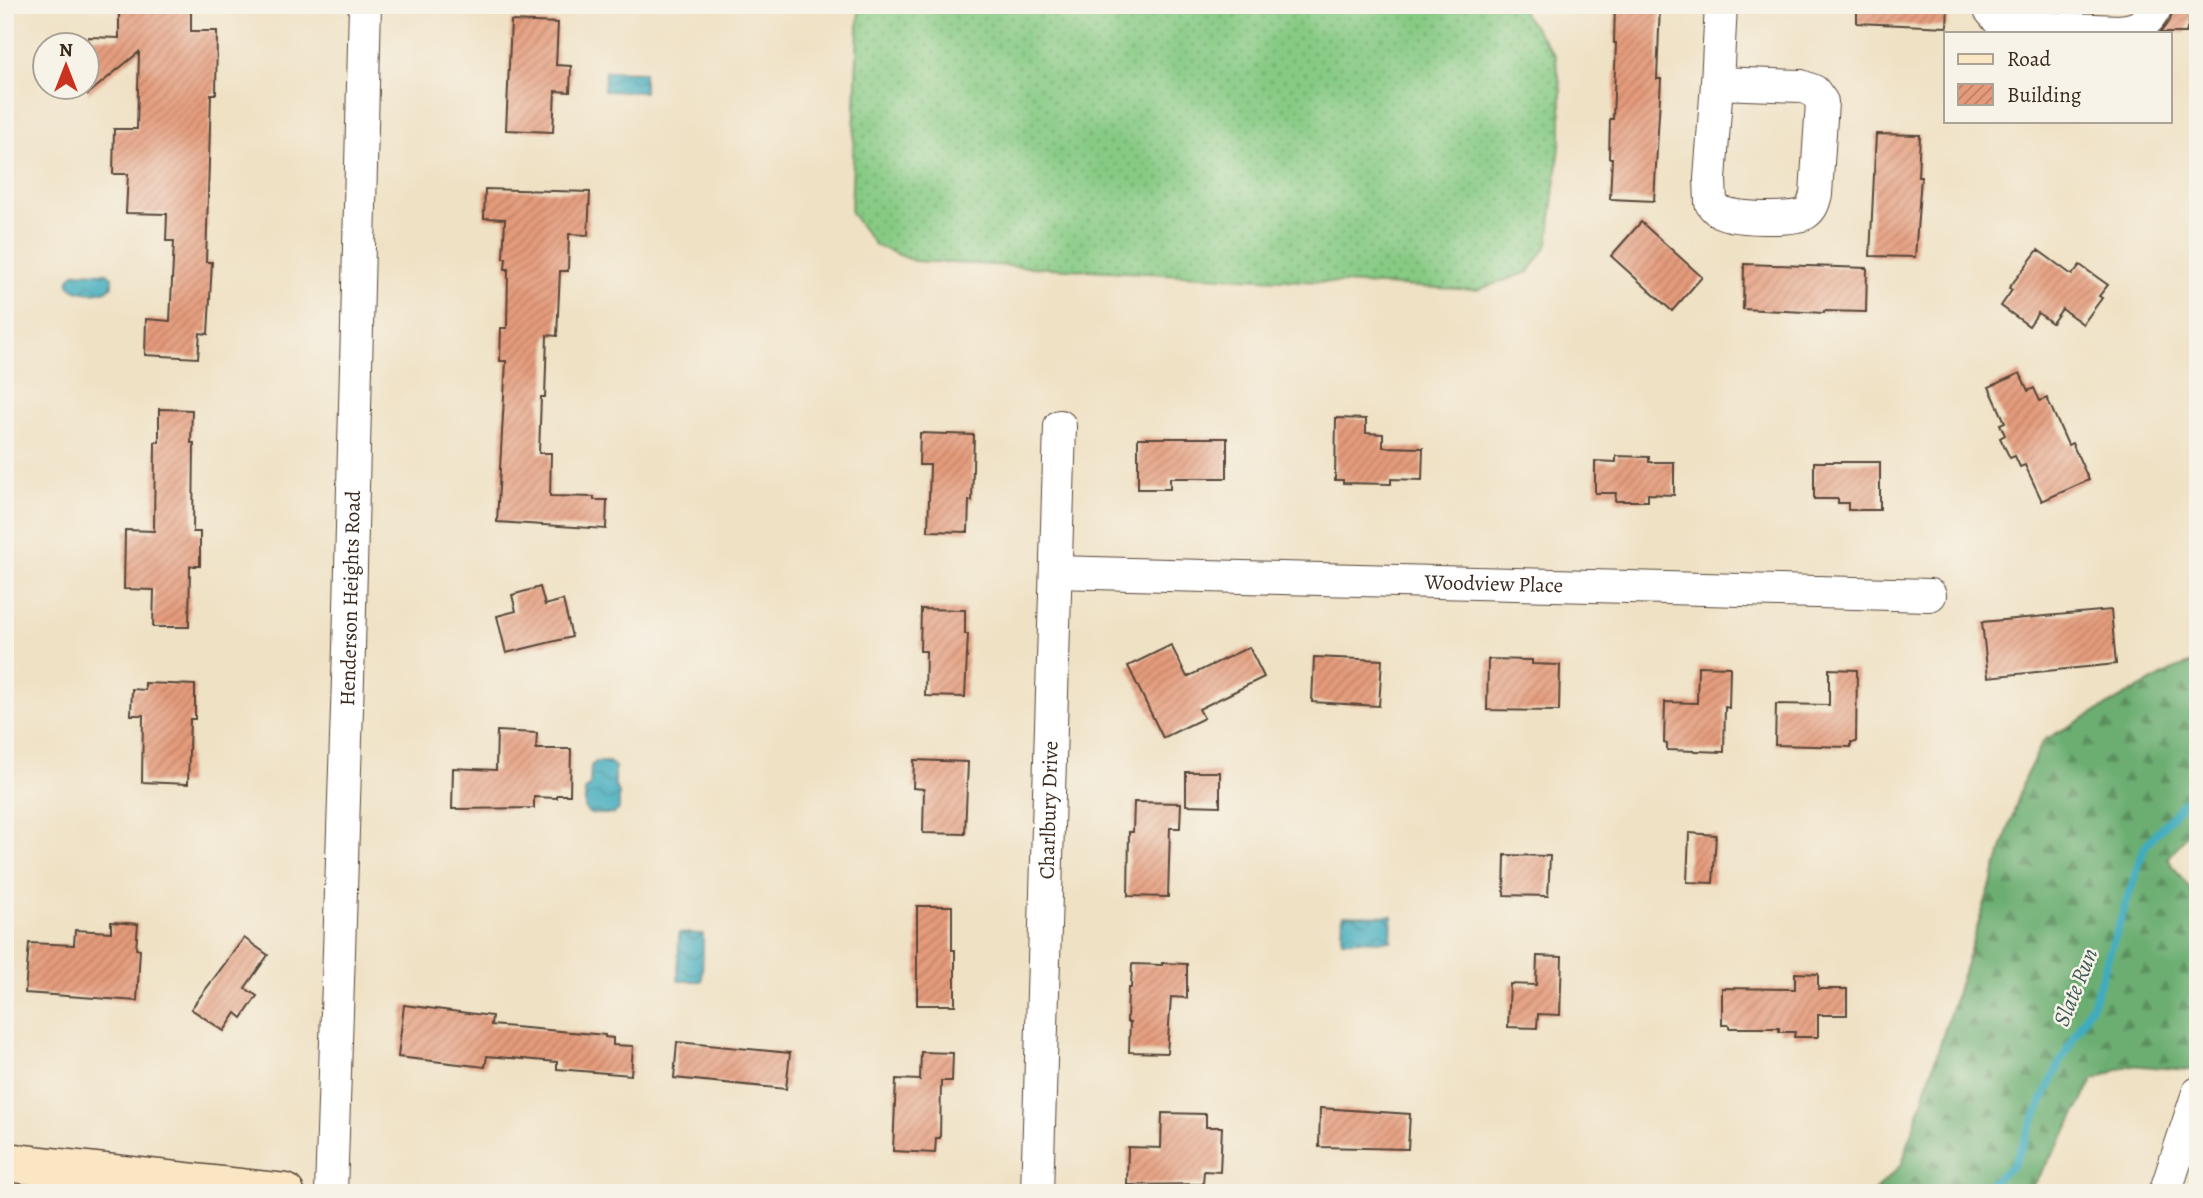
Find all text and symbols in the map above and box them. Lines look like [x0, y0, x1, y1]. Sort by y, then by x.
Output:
north arrow [32, 32, 102, 102]
legend [1944, 32, 2172, 122]
text: N [59, 37, 73, 63]
text: Road [2007, 45, 2051, 73]
text: Building [2007, 81, 2082, 109]
street label: Henderson Heights Road [333, 489, 367, 707]
street label: Woodview Place [1423, 568, 1563, 599]
street label: Charlbury Drive [1032, 741, 1065, 880]
water label: Slate Run [2046, 944, 2105, 1031]

